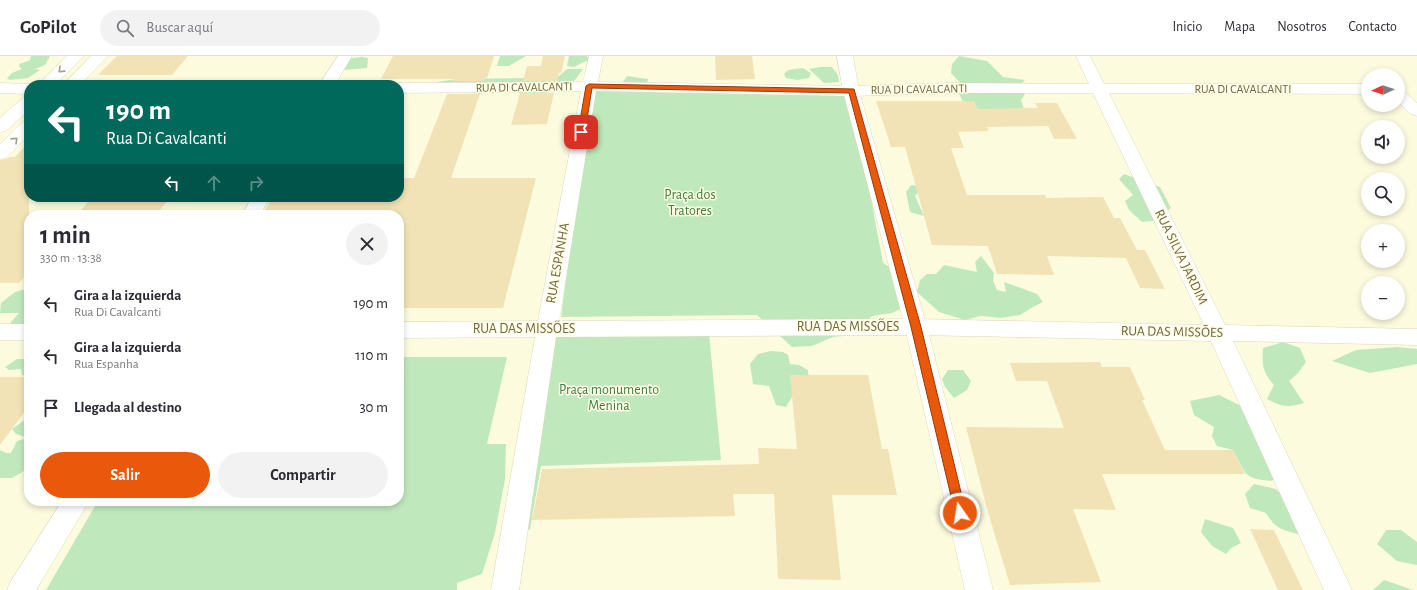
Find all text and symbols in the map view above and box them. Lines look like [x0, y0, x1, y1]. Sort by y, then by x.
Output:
search box [100, 10, 380, 46]
icon: search [114, 17, 136, 39]
text: GoPilot [20, 18, 76, 37]
text: Buscar aquí [146, 20, 213, 35]
text: Inicio [1172, 20, 1202, 34]
text: Mapa [1224, 20, 1255, 34]
text: Nosotros [1277, 20, 1327, 34]
text: Contacto [1349, 20, 1397, 34]
one-way arrow [58, 66, 66, 73]
north arrow [1361, 68, 1405, 112]
map controls [1361, 68, 1405, 320]
street label: RUA DI CAVALCANTI [475, 80, 573, 94]
street label: RUA DI CAVALCANTI [870, 82, 968, 96]
street label: RUA DI CAVALCANTI [1195, 83, 1291, 95]
icon: left [40, 96, 92, 148]
text: 190 m [106, 97, 171, 125]
pin [564, 115, 598, 149]
button: sound [1361, 120, 1405, 164]
icon: arrive [570, 121, 592, 143]
text: Rua Di Cavalcanti [106, 130, 227, 148]
one-way arrow [10, 138, 17, 145]
icon: left [161, 172, 183, 194]
icon: ahead [203, 172, 225, 194]
icon: right [245, 172, 267, 194]
button: search [1361, 172, 1405, 216]
park label: Praça dos Tratores [664, 188, 716, 218]
street label: RUA SILVA JARDIM [1152, 207, 1210, 307]
street label: RUA ESPANHA [544, 222, 572, 304]
button: close [346, 223, 388, 265]
text: 1 min [40, 224, 91, 248]
button: + [1361, 224, 1405, 268]
text: 330 m · 13:38 [40, 252, 102, 265]
button: − [1361, 276, 1405, 320]
text: Gira a la izquierda [74, 288, 181, 303]
icon: left [40, 293, 62, 315]
text: 190 m [353, 296, 388, 311]
text: Rua Di Cavalcanti [74, 306, 161, 319]
street label: RUA DAS MISSÕES [797, 318, 899, 334]
street label: RUA DAS MISSÕES [473, 320, 575, 336]
street label: RUA DAS MISSÕES [1121, 322, 1223, 340]
text: Gira a la izquierda [74, 340, 181, 355]
icon: left [40, 345, 62, 367]
text: 110 m [355, 348, 388, 363]
text: Rua Espanha [74, 358, 139, 371]
park label: Praça monumento Menina [559, 383, 659, 413]
icon: arrive [40, 397, 62, 419]
text: Llegada al destino [74, 400, 182, 415]
text: 30 m [359, 400, 388, 415]
button: Salir [40, 452, 210, 498]
button: Compartir [218, 452, 388, 498]
position arrow [939, 492, 981, 534]

